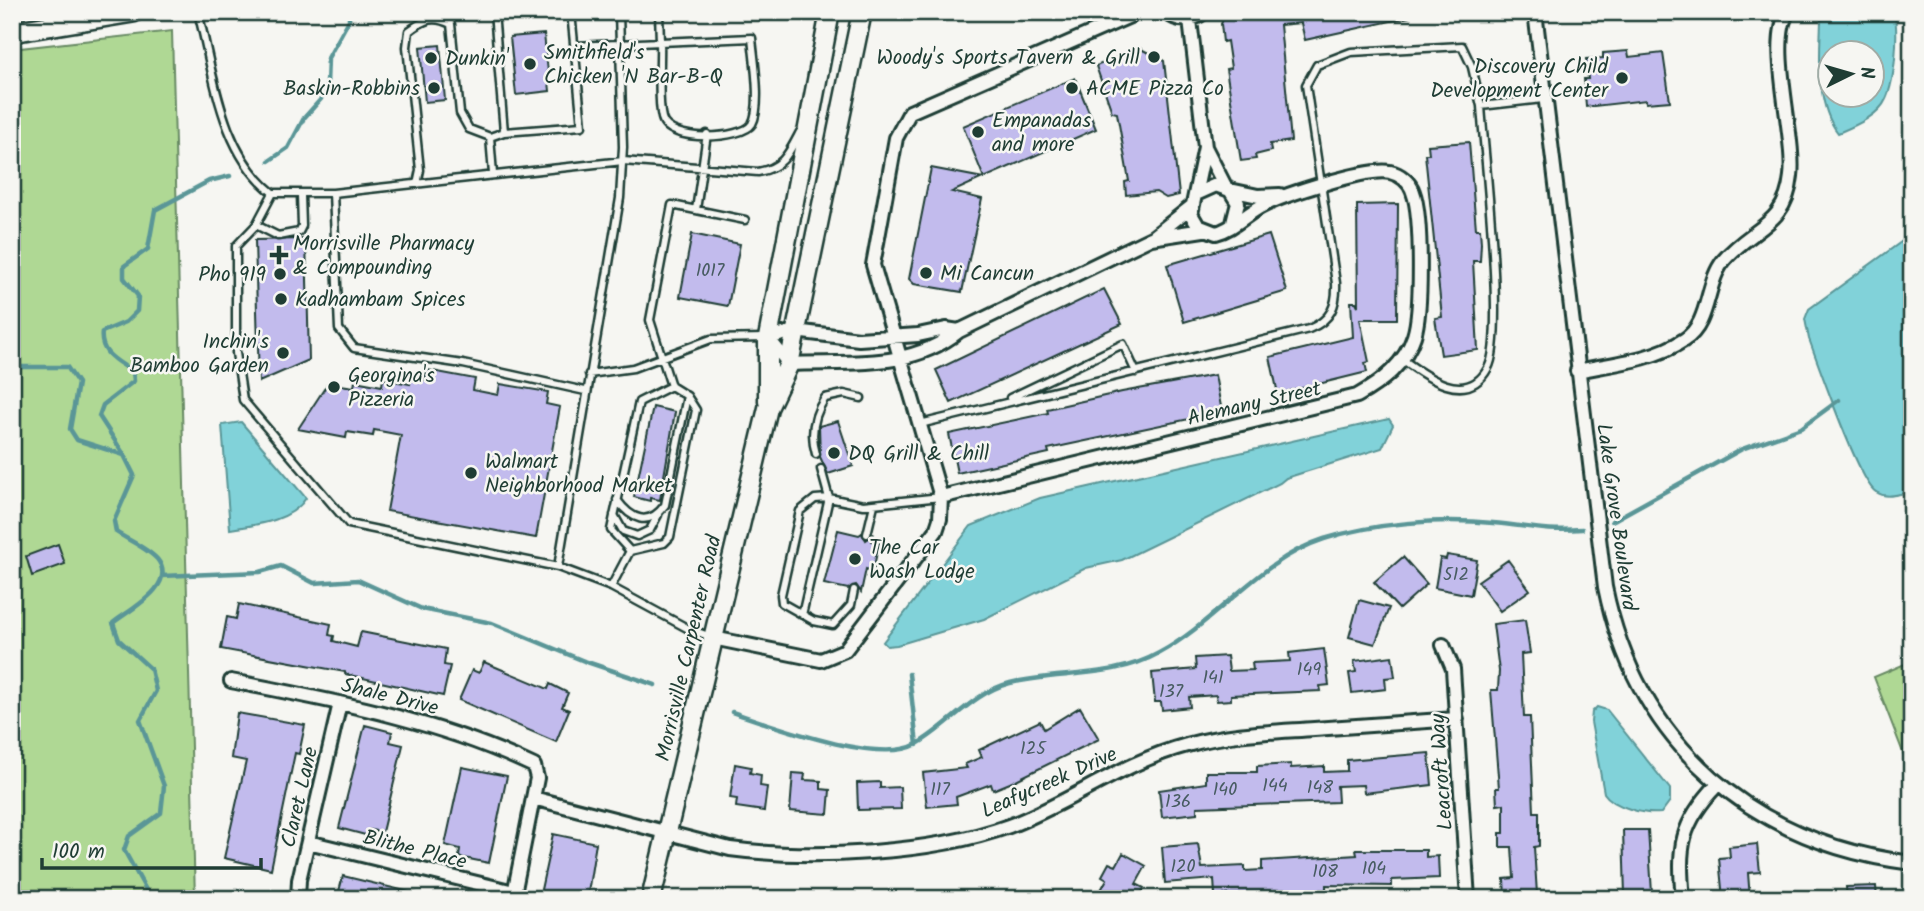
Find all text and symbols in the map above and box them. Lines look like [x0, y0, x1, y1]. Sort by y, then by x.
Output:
place label: Smithfield's Chicken 'N Bar-B-Q [544, 37, 723, 94]
north arrow [1815, 38, 1885, 108]
place label: Woody's Sports Tavern & Grill [876, 42, 1140, 75]
place label: Dunkin' [445, 43, 510, 76]
marker: Woody's Sports Tavern & Grill [1146, 49, 1162, 65]
marker: Dunkin' [423, 50, 439, 66]
place label: Discovery Child Development Center [1430, 51, 1609, 108]
marker: Smithfield's Chicken 'N Bar-B-Q [522, 56, 538, 72]
text: N [1850, 65, 1881, 80]
marker: Discovery Child Development Center [1614, 70, 1630, 86]
place label: Baskin-Robbins [283, 73, 420, 106]
place label: ACME Pizza Co [1086, 73, 1224, 106]
marker: Baskin-Robbins [426, 80, 442, 96]
marker: ACME Pizza Co [1064, 80, 1080, 96]
place label: Empanadas and more [992, 105, 1091, 162]
marker: Empanadas and more [970, 124, 986, 140]
place label: Morrisville Pharmacy & Compounding [293, 228, 474, 285]
marker: Morrisville Pharmacy & Compounding [271, 247, 287, 263]
house number: 1017 [696, 257, 725, 286]
place label: Mi Cancun [940, 258, 1034, 291]
place label: Pho 919 [198, 259, 266, 292]
marker: Mi Cancun [918, 265, 934, 281]
marker: Pho 919 [272, 266, 288, 282]
place label: Kadhambam Spices [295, 284, 466, 317]
marker: Kadhambam Spices [273, 291, 289, 307]
place label: Inchin's Bamboo Garden [130, 326, 269, 383]
marker: Inchin's Bamboo Garden [275, 345, 291, 361]
place label: Georgina's Pizzeria [348, 360, 435, 417]
street label: Alemany Street [1184, 373, 1325, 436]
marker: Georgina's Pizzeria [326, 379, 342, 395]
street label: Lake Grove Boulevard [1586, 421, 1645, 613]
place label: DQ Grill & Chill [848, 438, 989, 471]
marker: DQ Grill & Chill [826, 445, 842, 461]
place label: Walmart Neighborhood Market [485, 446, 673, 503]
marker: Walmart Neighborhood Market [463, 465, 479, 481]
street label: Morrisville Carpenter Road [647, 532, 732, 765]
place label: The Car Wash Lodge [869, 532, 975, 589]
marker: The Car Wash Lodge [847, 551, 863, 567]
house number: 512 [1443, 561, 1469, 590]
house number: 149 [1297, 656, 1321, 685]
house number: 141 [1202, 664, 1224, 693]
street label: Shale Drive [338, 669, 442, 726]
house number: 137 [1159, 678, 1184, 707]
street label: Leacroft Way [1422, 712, 1463, 831]
house number: 125 [1020, 735, 1047, 764]
street label: Leafycreek Drive [976, 738, 1123, 828]
street label: Claret Lane [273, 743, 328, 851]
house number: 144 [1262, 772, 1288, 801]
house number: 148 [1307, 774, 1333, 803]
house number: 117 [930, 776, 950, 805]
house number: 140 [1213, 776, 1237, 805]
house number: 136 [1165, 788, 1191, 817]
street label: Blithe Place [359, 822, 471, 879]
scale bar [42, 827, 261, 871]
text: 100 m [52, 836, 105, 869]
house number: 120 [1170, 853, 1196, 882]
house number: 104 [1362, 855, 1386, 884]
house number: 108 [1312, 858, 1338, 887]

